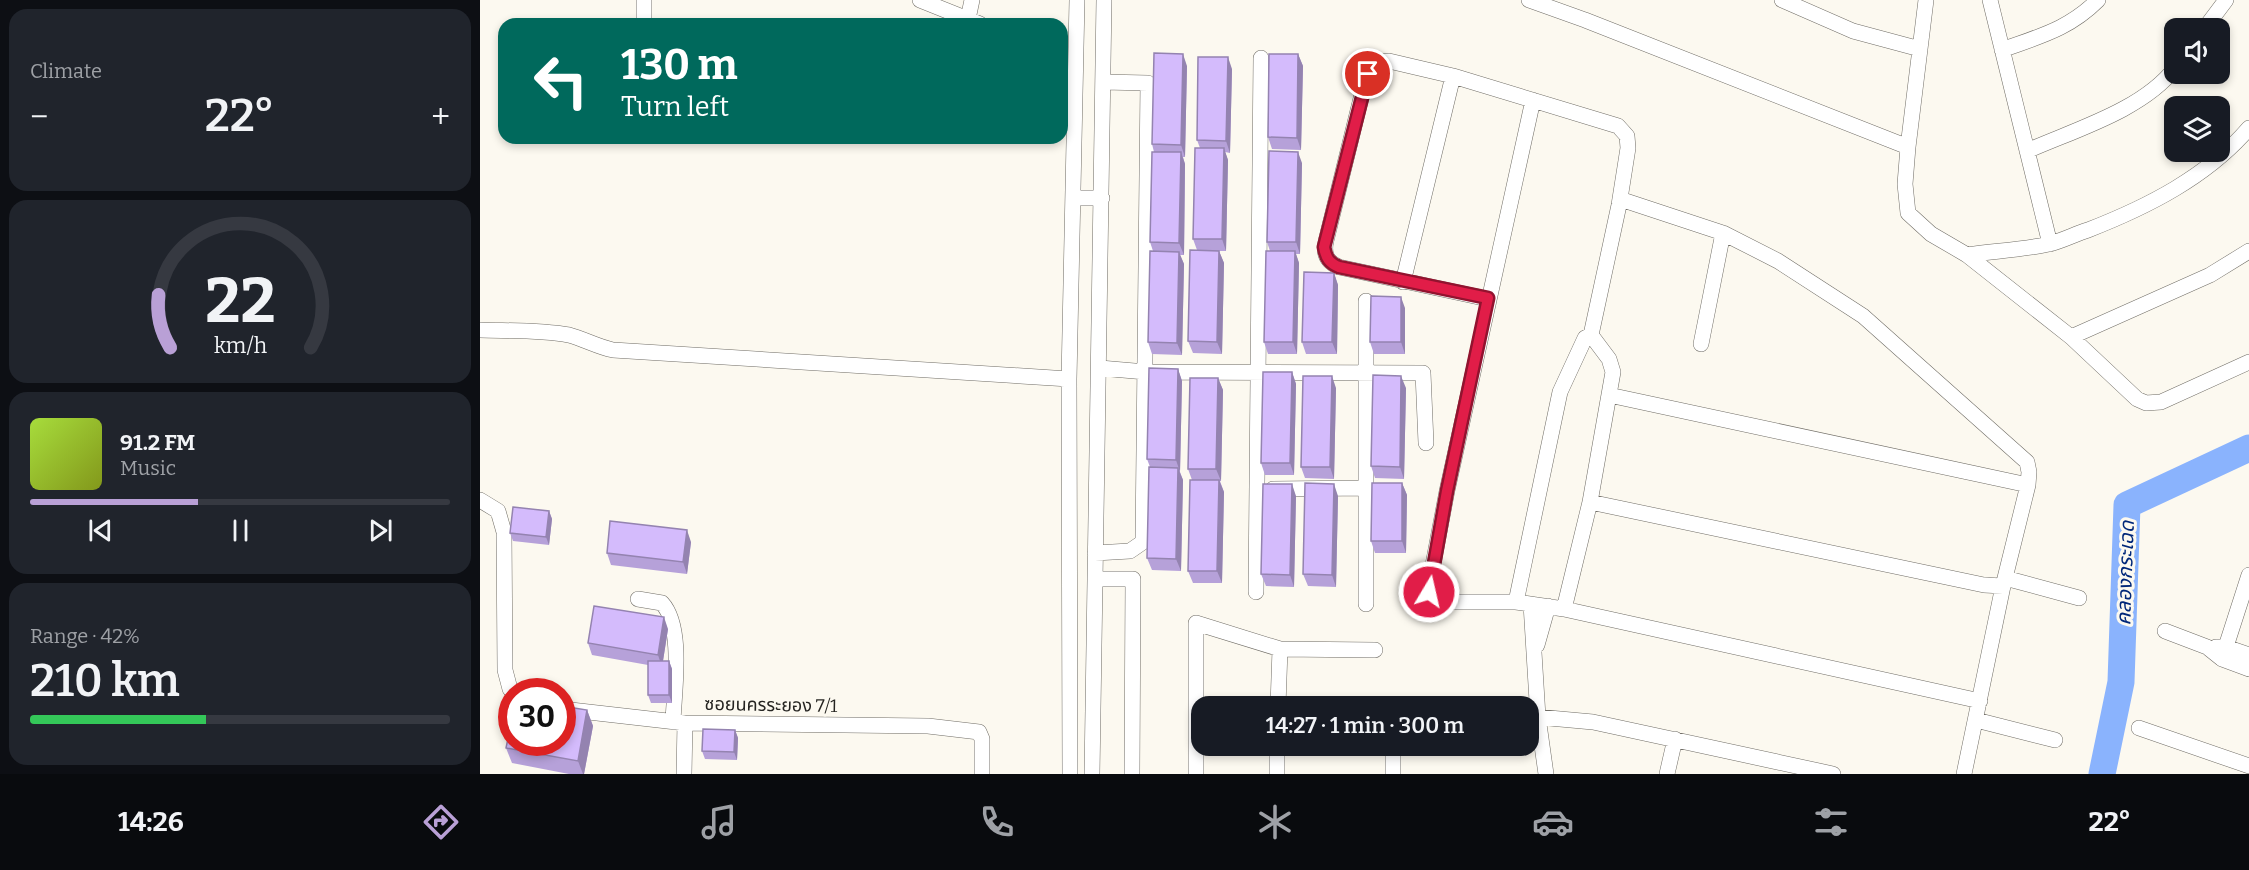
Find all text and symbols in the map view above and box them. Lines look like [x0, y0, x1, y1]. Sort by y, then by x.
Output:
map controls [2164, 18, 2230, 162]
button: sound [2164, 18, 2230, 84]
text: 130 m [621, 40, 738, 90]
icon: left [522, 42, 600, 120]
pin [1342, 48, 1393, 99]
icon: arrive [1351, 57, 1384, 90]
text: Climate [30, 59, 102, 83]
text: 22° [205, 89, 275, 143]
text: Turn left [621, 91, 729, 123]
button: layers [2164, 96, 2230, 162]
text: − [30, 97, 48, 137]
text: + [431, 97, 450, 137]
text: 22 [205, 265, 275, 340]
text: km/h [213, 334, 267, 360]
text: 91.2 FM [120, 429, 195, 456]
text: Music [120, 456, 176, 480]
icon: previous [84, 514, 117, 547]
icon: pause [224, 514, 257, 547]
icon: next [364, 514, 397, 547]
water label: คลองกระเฉด [2111, 520, 2139, 626]
position arrow [1397, 560, 1461, 624]
text: Range · 42% [30, 624, 140, 648]
text: 210 km [30, 654, 180, 708]
speed limit sign: 30 [498, 678, 576, 756]
street label: ซอยนครระยอง 7/1 [704, 693, 838, 717]
text: 14:27 · 1 min · 300 m [1266, 712, 1464, 739]
icon: directions [420, 801, 462, 843]
icon: music [698, 801, 740, 843]
icon: phone [976, 801, 1018, 843]
icon: climate [1254, 801, 1296, 843]
icon: car [1532, 801, 1574, 843]
icon: filters [1810, 801, 1852, 843]
text: 14:26 [118, 806, 184, 838]
text: 22° [2089, 806, 2131, 838]

